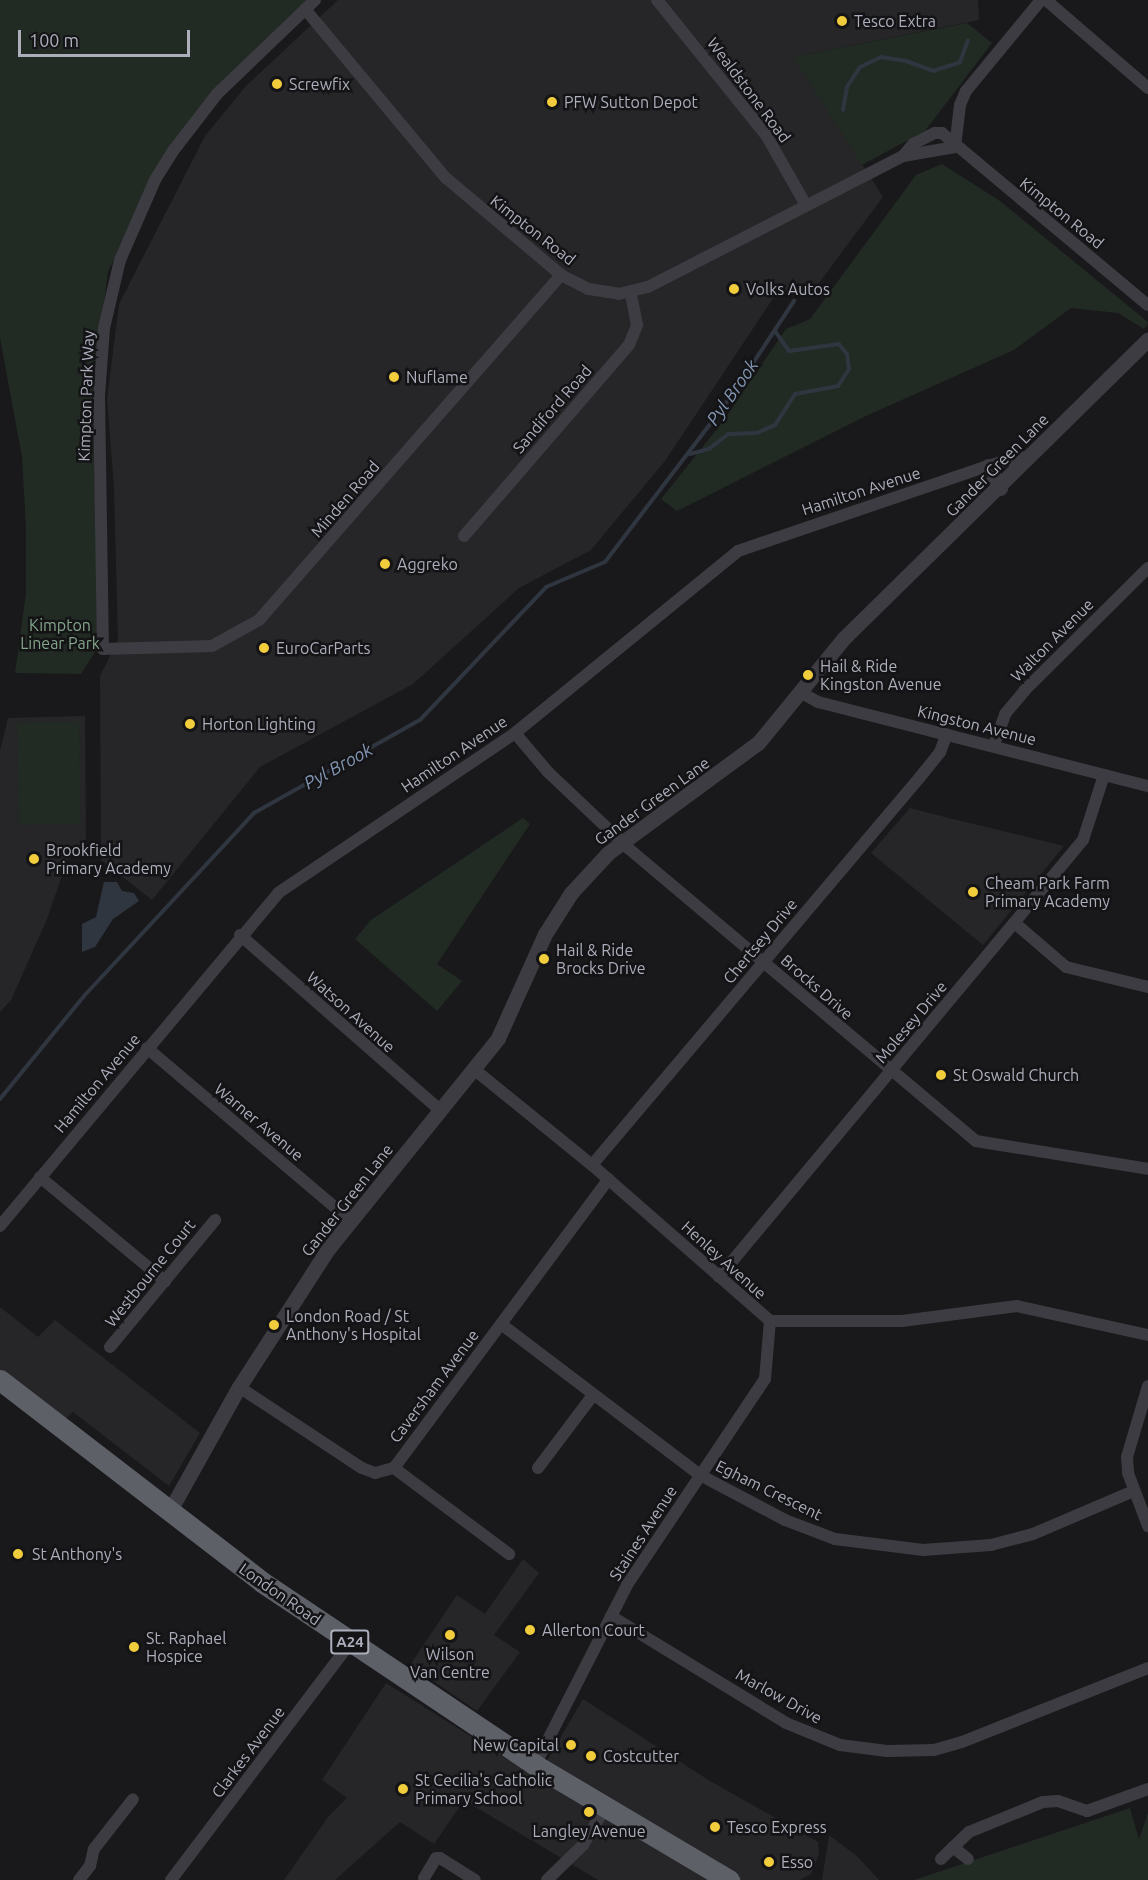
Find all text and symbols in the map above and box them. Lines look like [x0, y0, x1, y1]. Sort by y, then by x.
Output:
place label: Tesco Extra [854, 11, 936, 31]
marker: Tesco Extra [835, 14, 849, 28]
scale bar [21, 18, 194, 56]
text: 100 m [29, 30, 79, 50]
street label: Wealdstone Road [703, 34, 795, 146]
place label: Screwfix [289, 74, 350, 94]
marker: Screwfix [270, 77, 284, 91]
place label: PFW Sutton Depot [564, 92, 698, 112]
marker: PFW Sutton Depot [545, 95, 559, 109]
street label: Kimpton Road [1016, 173, 1108, 253]
street label: Kimpton Road [487, 191, 579, 269]
place label: Volks Autos [746, 279, 830, 299]
marker: Volks Autos [727, 282, 741, 296]
street label: Kimpton Park Way [74, 330, 98, 462]
water label: Pyl Brook [702, 355, 762, 429]
street label: Sandiford Road [509, 361, 595, 457]
place label: Nuflame [406, 367, 468, 387]
marker: Nuflame [387, 370, 401, 384]
street label: Gander Green Lane [942, 410, 1052, 520]
street label: Minden Road [307, 457, 383, 541]
street label: Hamilton Avenue [799, 463, 923, 519]
place label: Aggreko [397, 554, 458, 574]
marker: Aggreko [378, 557, 392, 571]
street label: Walton Avenue [1007, 595, 1097, 685]
park label: Kimpton Linear Park [20, 615, 100, 653]
place label: EuroCarParts [276, 638, 370, 658]
marker: EuroCarParts [257, 641, 271, 655]
place label: Hail & Ride Kingston Avenue [820, 656, 942, 694]
marker: Hail & Ride Kingston Avenue [801, 668, 815, 682]
street label: Kingston Avenue [916, 701, 1038, 749]
street label: Hamilton Avenue [397, 711, 511, 797]
place label: Horton Lighting [202, 714, 316, 734]
marker: Horton Lighting [183, 717, 197, 731]
water label: Pyl Brook [300, 738, 376, 794]
street label: Gander Green Lane [591, 753, 713, 849]
place label: Brookfield Primary Academy [46, 840, 171, 878]
marker: Brookfield Primary Academy [27, 852, 41, 866]
place label: Cheam Park Farm Primary Academy [985, 873, 1110, 911]
marker: Cheam Park Farm Primary Academy [966, 885, 980, 899]
street label: Chertsey Drive [719, 895, 801, 987]
place label: Hail & Ride Brocks Drive [556, 940, 646, 978]
street label: Brocks Drive [777, 950, 857, 1024]
marker: Hail & Ride Brocks Drive [537, 952, 551, 966]
street label: Watson Avenue [303, 967, 399, 1057]
street label: Molesey Drive [871, 977, 951, 1067]
street label: Hamilton Avenue [50, 1029, 144, 1137]
place label: St Oswald Church [953, 1065, 1079, 1085]
marker: St Oswald Church [934, 1068, 948, 1082]
street label: Warner Avenue [211, 1079, 307, 1165]
street label: Gander Green Lane [297, 1140, 397, 1260]
street label: Westbourne Court [101, 1215, 199, 1331]
street label: Henley Avenue [678, 1217, 770, 1303]
place label: London Road / St Anthony's Hospital [286, 1306, 421, 1344]
marker: London Road / St Anthony's Hospital [267, 1318, 281, 1332]
street label: Caversham Avenue [385, 1326, 483, 1446]
street label: Egham Crescent [713, 1456, 825, 1524]
street label: Staines Avenue [605, 1482, 681, 1584]
place label: St Anthony's [32, 1544, 122, 1564]
marker: St Anthony's [9, 1545, 27, 1563]
street label: London Road [236, 1559, 324, 1629]
place label: Allerton Court [542, 1620, 645, 1640]
marker: Allerton Court [523, 1623, 537, 1637]
place label: St. Raphael Hospice [146, 1628, 226, 1666]
marker: Wilson Van Centre [443, 1628, 457, 1642]
road number: A24 [329, 1630, 371, 1654]
marker: St. Raphael Hospice [127, 1640, 141, 1654]
place label: Wilson Van Centre [410, 1644, 490, 1682]
street label: Marlow Drive [733, 1664, 825, 1728]
street label: Clarkes Avenue [207, 1703, 289, 1801]
place label: New Capital [473, 1735, 559, 1755]
marker: New Capital [564, 1738, 578, 1752]
place label: Costcutter [603, 1746, 679, 1766]
marker: Costcutter [584, 1749, 598, 1763]
place label: St Cecilia's Catholic Primary School [415, 1770, 552, 1808]
marker: St Cecilia's Catholic Primary School [396, 1782, 410, 1796]
marker: Langley Avenue [582, 1805, 596, 1819]
place label: Tesco Express [727, 1817, 827, 1837]
marker: Tesco Express [708, 1820, 722, 1834]
place label: Langley Avenue [532, 1821, 646, 1841]
place label: Esso [781, 1852, 813, 1872]
marker: Esso [762, 1855, 776, 1869]

